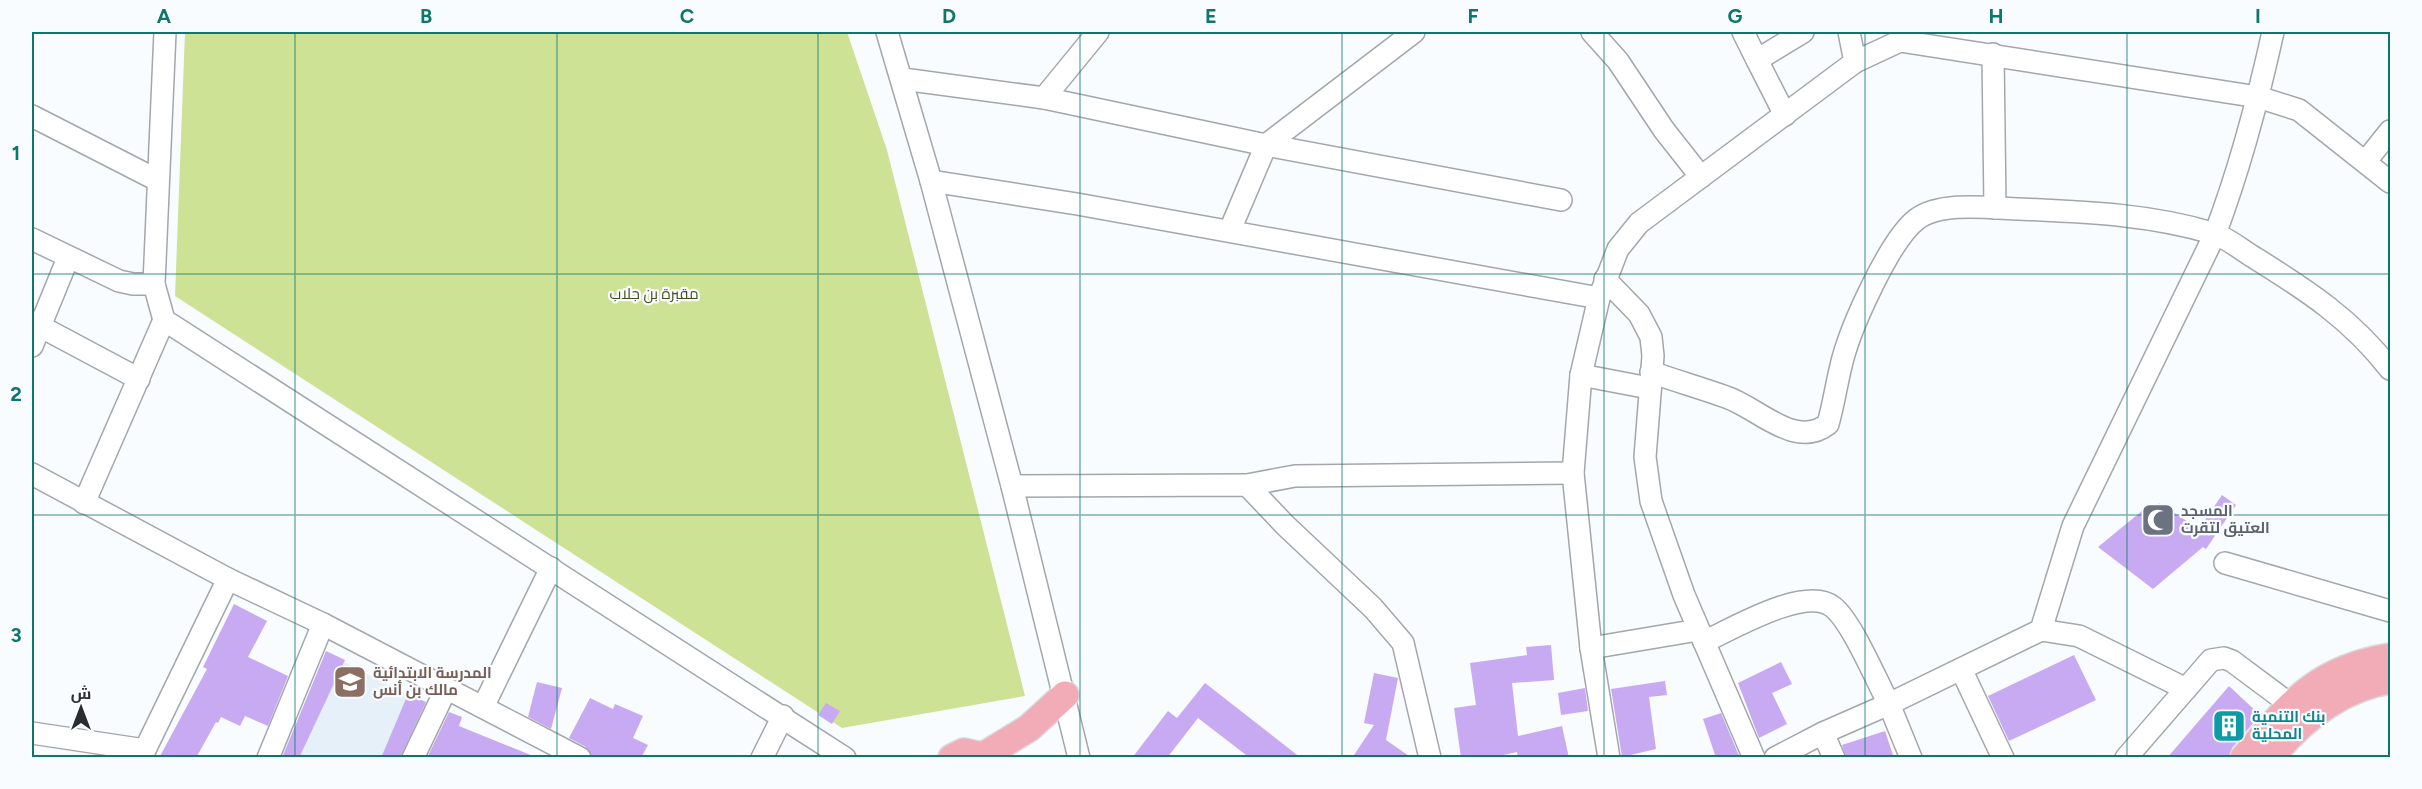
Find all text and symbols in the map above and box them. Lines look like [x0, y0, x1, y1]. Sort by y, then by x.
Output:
text: A [157, 4, 172, 28]
text: B [420, 4, 432, 28]
text: C [680, 4, 694, 28]
text: D [942, 4, 956, 28]
text: E [1205, 4, 1217, 28]
text: F [1467, 4, 1479, 28]
text: G [1728, 4, 1743, 28]
text: H [1989, 4, 2004, 28]
text: I [2255, 4, 2261, 28]
text: 1 [12, 141, 20, 165]
park label: مقبرة بن جلاب [609, 285, 699, 304]
text: 2 [10, 382, 22, 406]
mosque icon: المسجد العتيق لتقرت [2140, 502, 2176, 538]
place label: المسجد العتيق لتقرت [2181, 502, 2270, 537]
text: 3 [10, 623, 22, 647]
school or university icon: المدرسة الابتدائية مالك بن أنس [332, 664, 368, 700]
place label: المدرسة الابتدائية مالك بن أنس [373, 664, 492, 699]
north arrow [51, 678, 111, 738]
text: ش [71, 684, 91, 703]
building icon: بنك التنمية المحلية [2211, 708, 2247, 744]
place label: بنك التنمية المحلية [2252, 708, 2326, 743]

